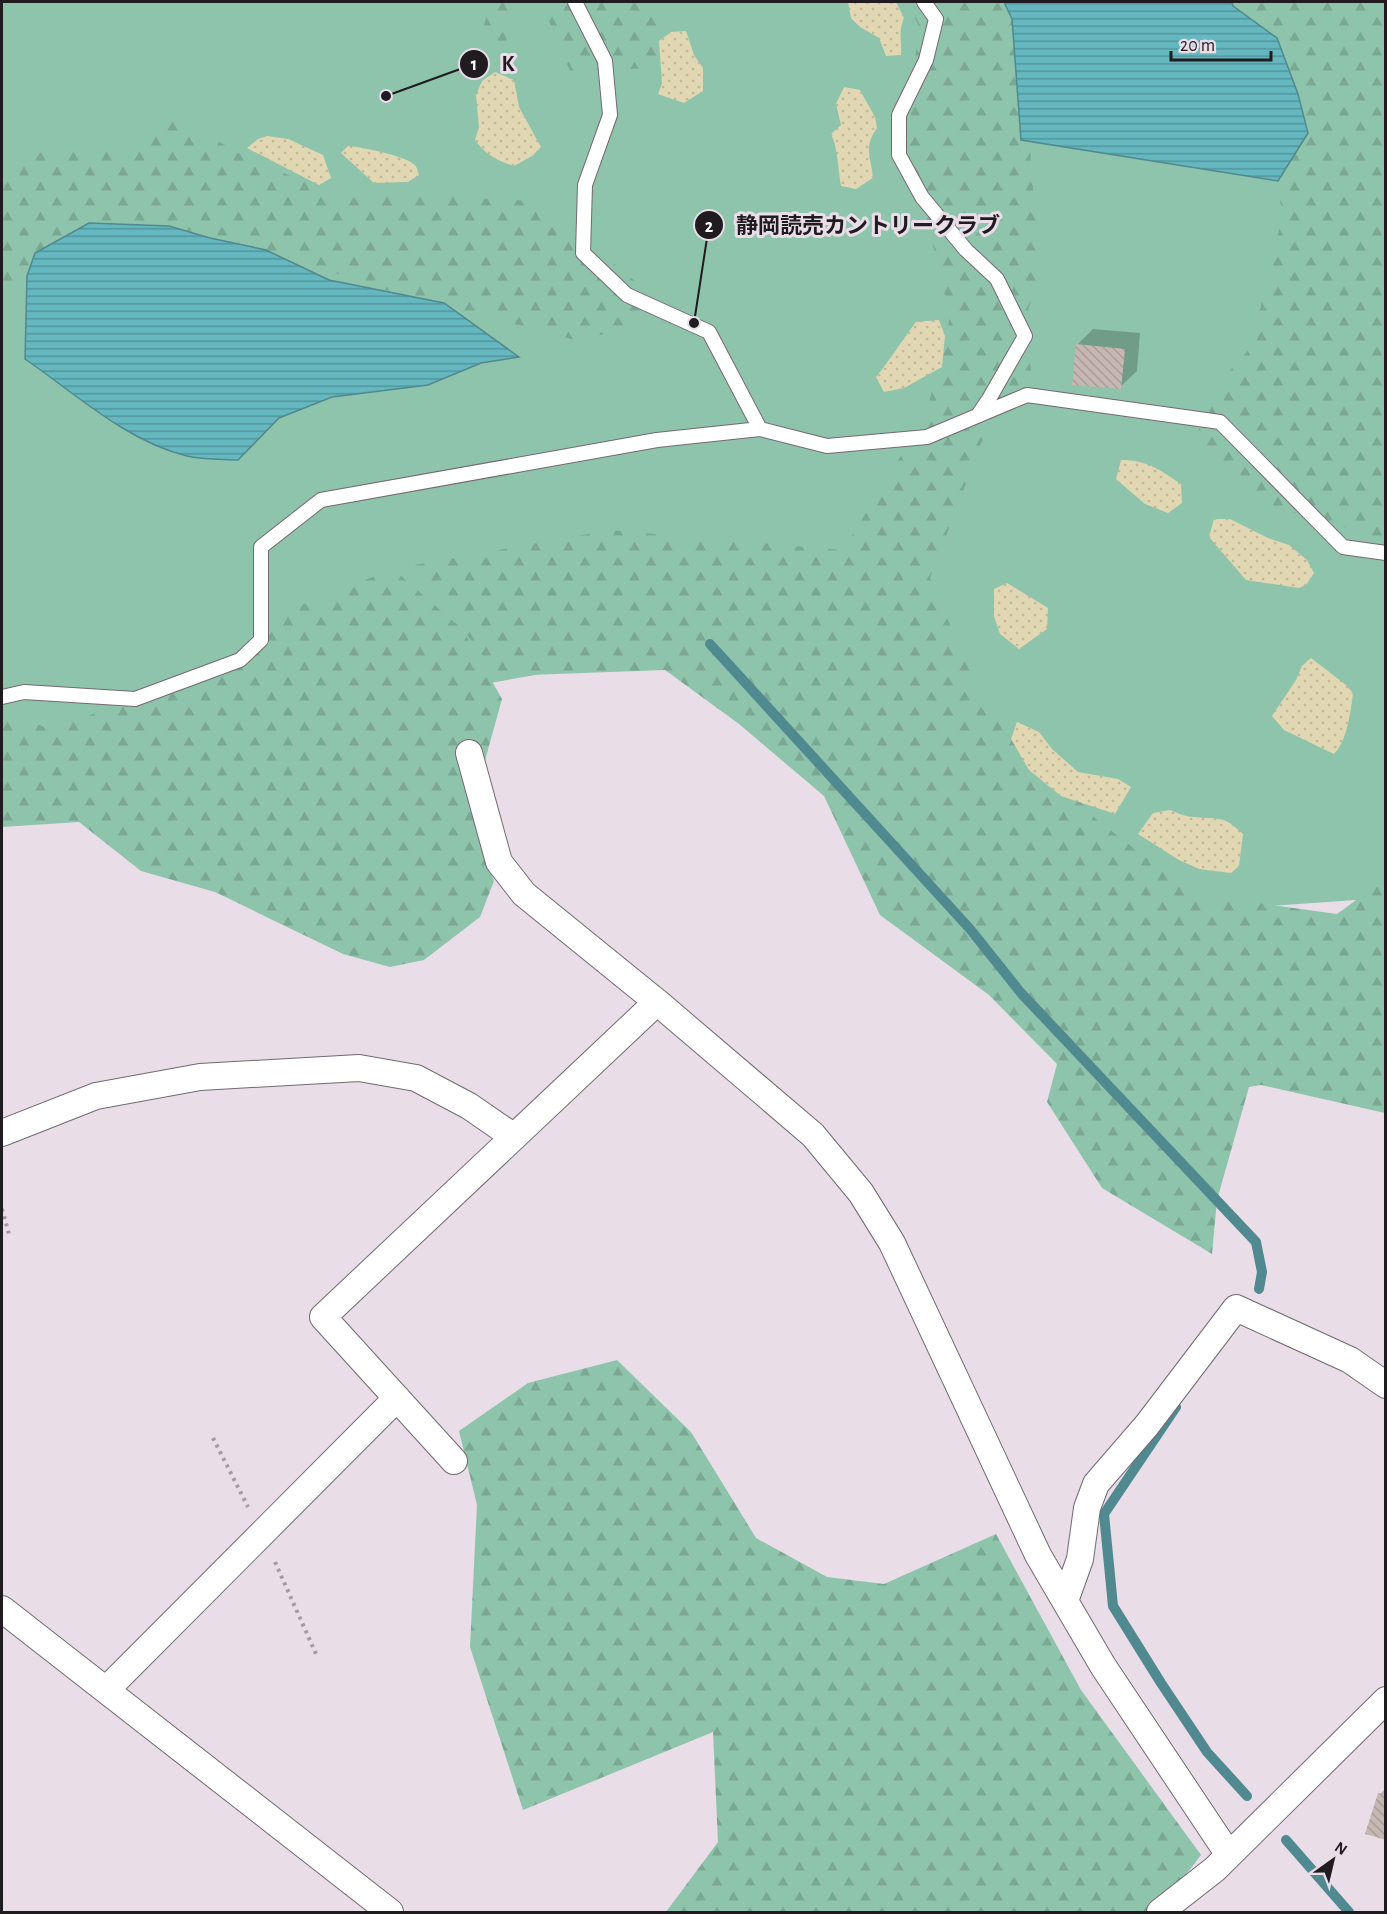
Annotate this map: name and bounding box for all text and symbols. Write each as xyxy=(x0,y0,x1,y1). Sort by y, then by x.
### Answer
scale bar xyxy=(1171,24,1272,62)
text: 20 m xyxy=(1180,37,1215,55)
callout: K xyxy=(459,44,526,84)
text: K xyxy=(502,53,516,75)
text: 1 xyxy=(471,56,477,74)
callout: 静岡読売カントリークラブ xyxy=(694,205,1012,245)
text: 静岡読売カントリークラブ xyxy=(736,213,1000,237)
text: 2 xyxy=(705,218,714,236)
north arrow xyxy=(1303,1830,1363,1890)
text: N xyxy=(1332,1839,1350,1858)

